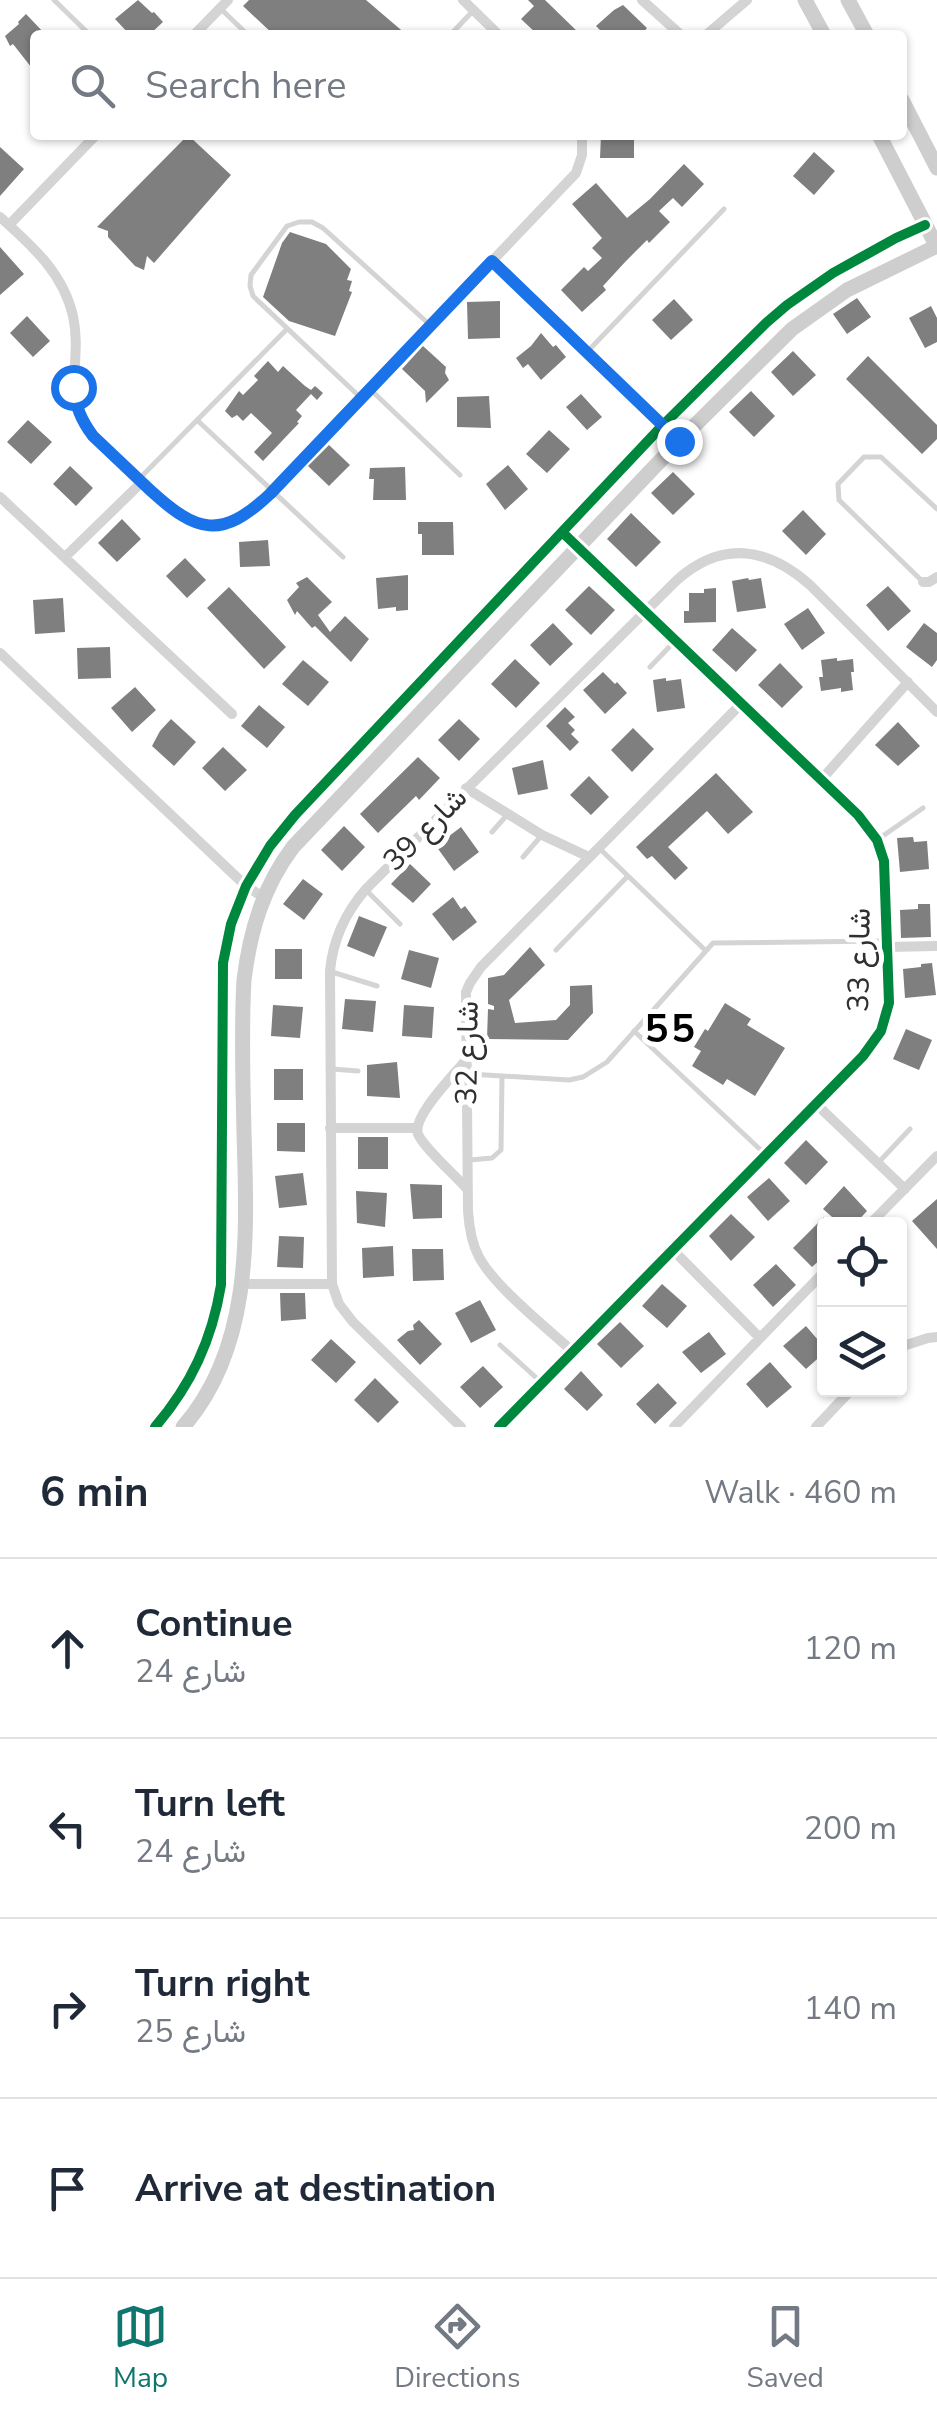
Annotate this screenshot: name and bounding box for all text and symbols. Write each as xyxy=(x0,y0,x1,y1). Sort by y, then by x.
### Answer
search box xyxy=(30,30,907,140)
icon: search xyxy=(65,58,120,113)
text: Search here xyxy=(145,60,346,111)
route start xyxy=(51,365,97,411)
route end xyxy=(657,419,703,465)
street label: شارع 39 xyxy=(374,778,477,881)
street label: شارع 33 xyxy=(838,908,881,1012)
street label: شارع 32 xyxy=(446,1001,489,1105)
district label: 55 xyxy=(645,1002,698,1056)
map controls xyxy=(817,1217,907,1397)
button: locate xyxy=(817,1217,907,1307)
button: layers xyxy=(817,1307,907,1397)
text: 6 min xyxy=(40,1464,149,1521)
text: Walk · 460 m xyxy=(704,1471,897,1514)
text: Continue xyxy=(135,1598,293,1649)
icon: ahead xyxy=(40,1621,95,1676)
text: 120 m xyxy=(804,1627,897,1670)
text: شارع 24 xyxy=(135,1650,246,1693)
text: Turn left xyxy=(135,1778,285,1829)
icon: left xyxy=(40,1801,95,1856)
text: 200 m xyxy=(804,1807,897,1850)
text: شارع 24 xyxy=(135,1830,246,1873)
text: Turn right xyxy=(135,1958,310,2009)
icon: right xyxy=(40,1981,95,2036)
text: 140 m xyxy=(804,1987,897,2030)
text: شارع 25 xyxy=(135,2010,246,2053)
icon: arrive xyxy=(40,2161,95,2216)
text: Arrive at destination xyxy=(135,2163,496,2214)
tab: Map xyxy=(113,2299,168,2397)
tab: Directions xyxy=(394,2299,520,2397)
tab: Saved xyxy=(747,2299,824,2397)

